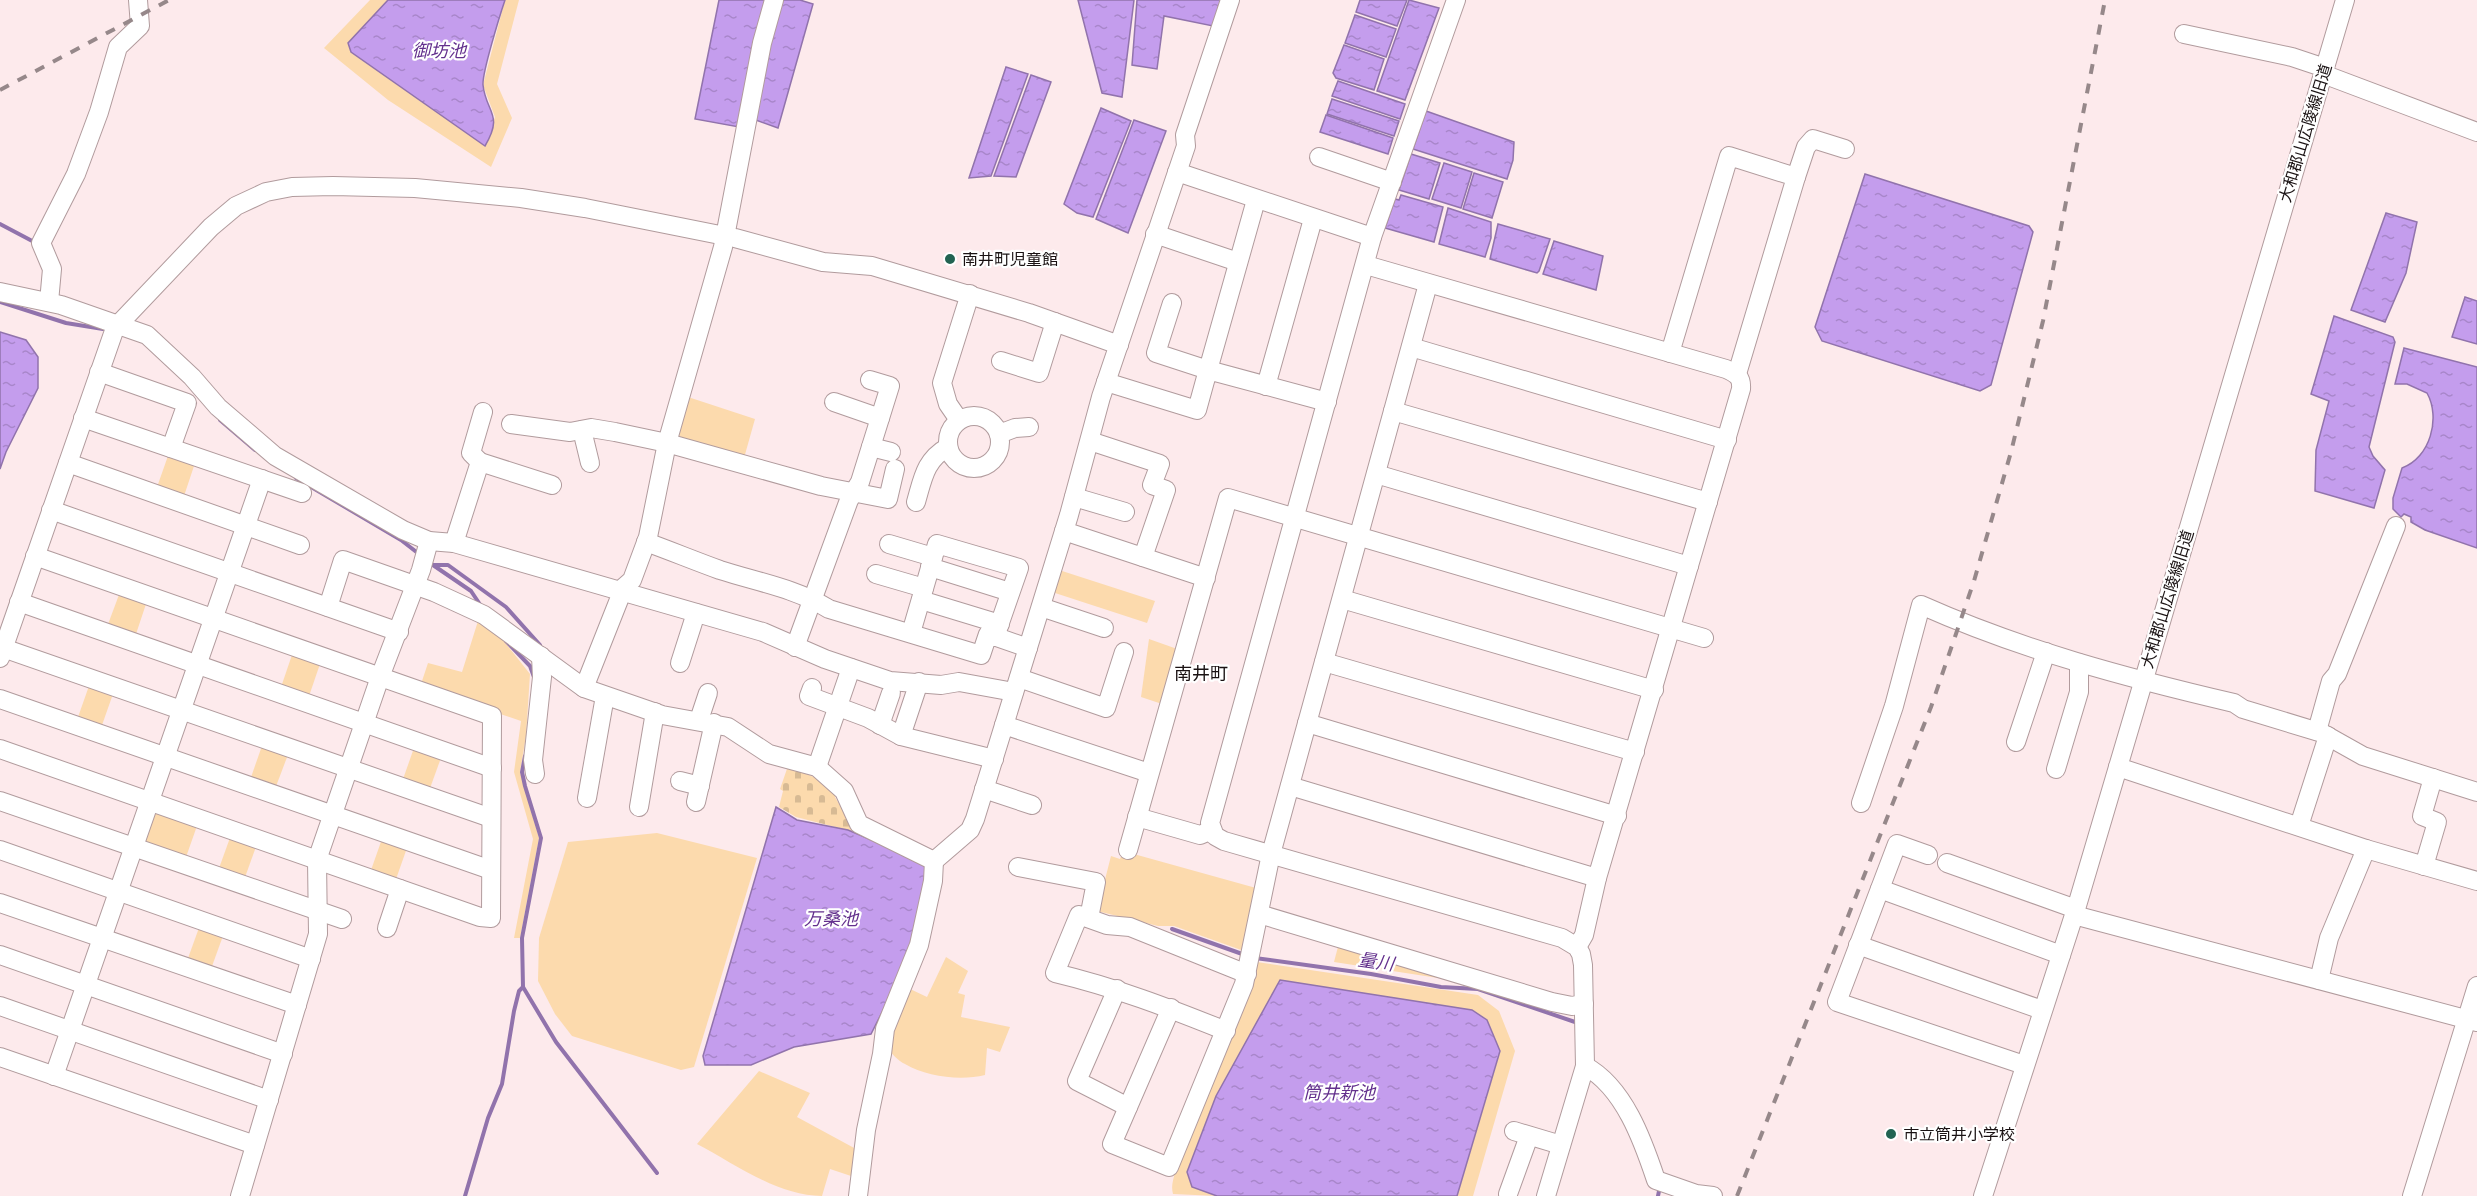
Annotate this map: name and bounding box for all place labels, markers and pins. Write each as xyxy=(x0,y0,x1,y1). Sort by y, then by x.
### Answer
place label: 南井町児童館 xyxy=(962,250,1058,268)
marker: 南井町児童館 xyxy=(943,252,957,266)
place label: 市立筒井小学校 xyxy=(1903,1125,2015,1143)
marker: 市立筒井小学校 xyxy=(1884,1127,1898,1141)

